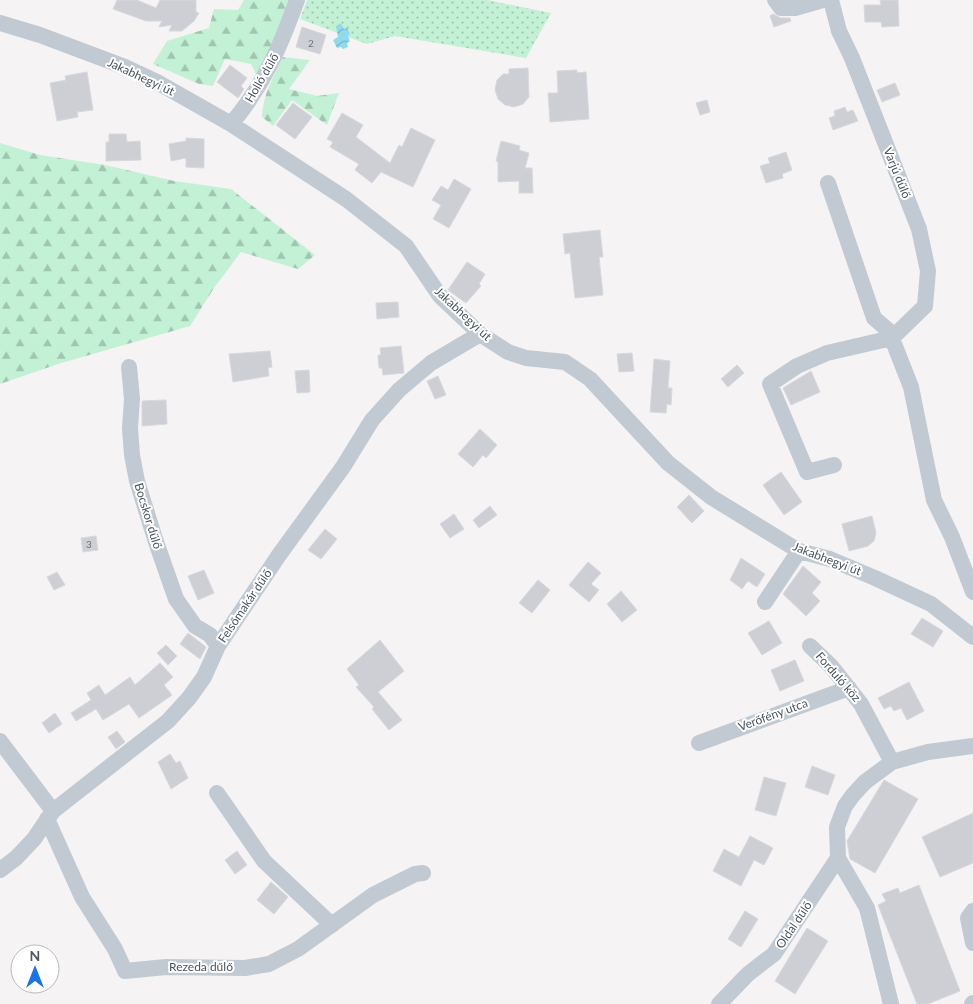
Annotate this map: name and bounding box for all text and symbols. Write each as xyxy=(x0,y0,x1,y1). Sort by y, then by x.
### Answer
house number: 2 xyxy=(308,37,314,49)
street label: Holló dűlő xyxy=(241,50,282,105)
street label: Jakabhegyi út xyxy=(105,55,178,99)
street label: Varjú dűlő xyxy=(881,145,914,200)
street label: Jakabhegyi út xyxy=(432,284,495,344)
street label: Bocskor dűlő xyxy=(131,481,166,551)
house number: 3 xyxy=(86,538,92,550)
street label: Jakabhegyi út xyxy=(791,539,864,579)
street label: Felsőmakár dűlő xyxy=(214,566,275,645)
street label: Forduló köz xyxy=(813,649,864,705)
street label: Verőfény utca xyxy=(736,695,810,734)
street label: Oldal dűlő xyxy=(772,898,815,951)
north arrow xyxy=(10,944,60,994)
text: N xyxy=(30,947,40,964)
street label: Rezeda dűlő xyxy=(169,959,233,974)

